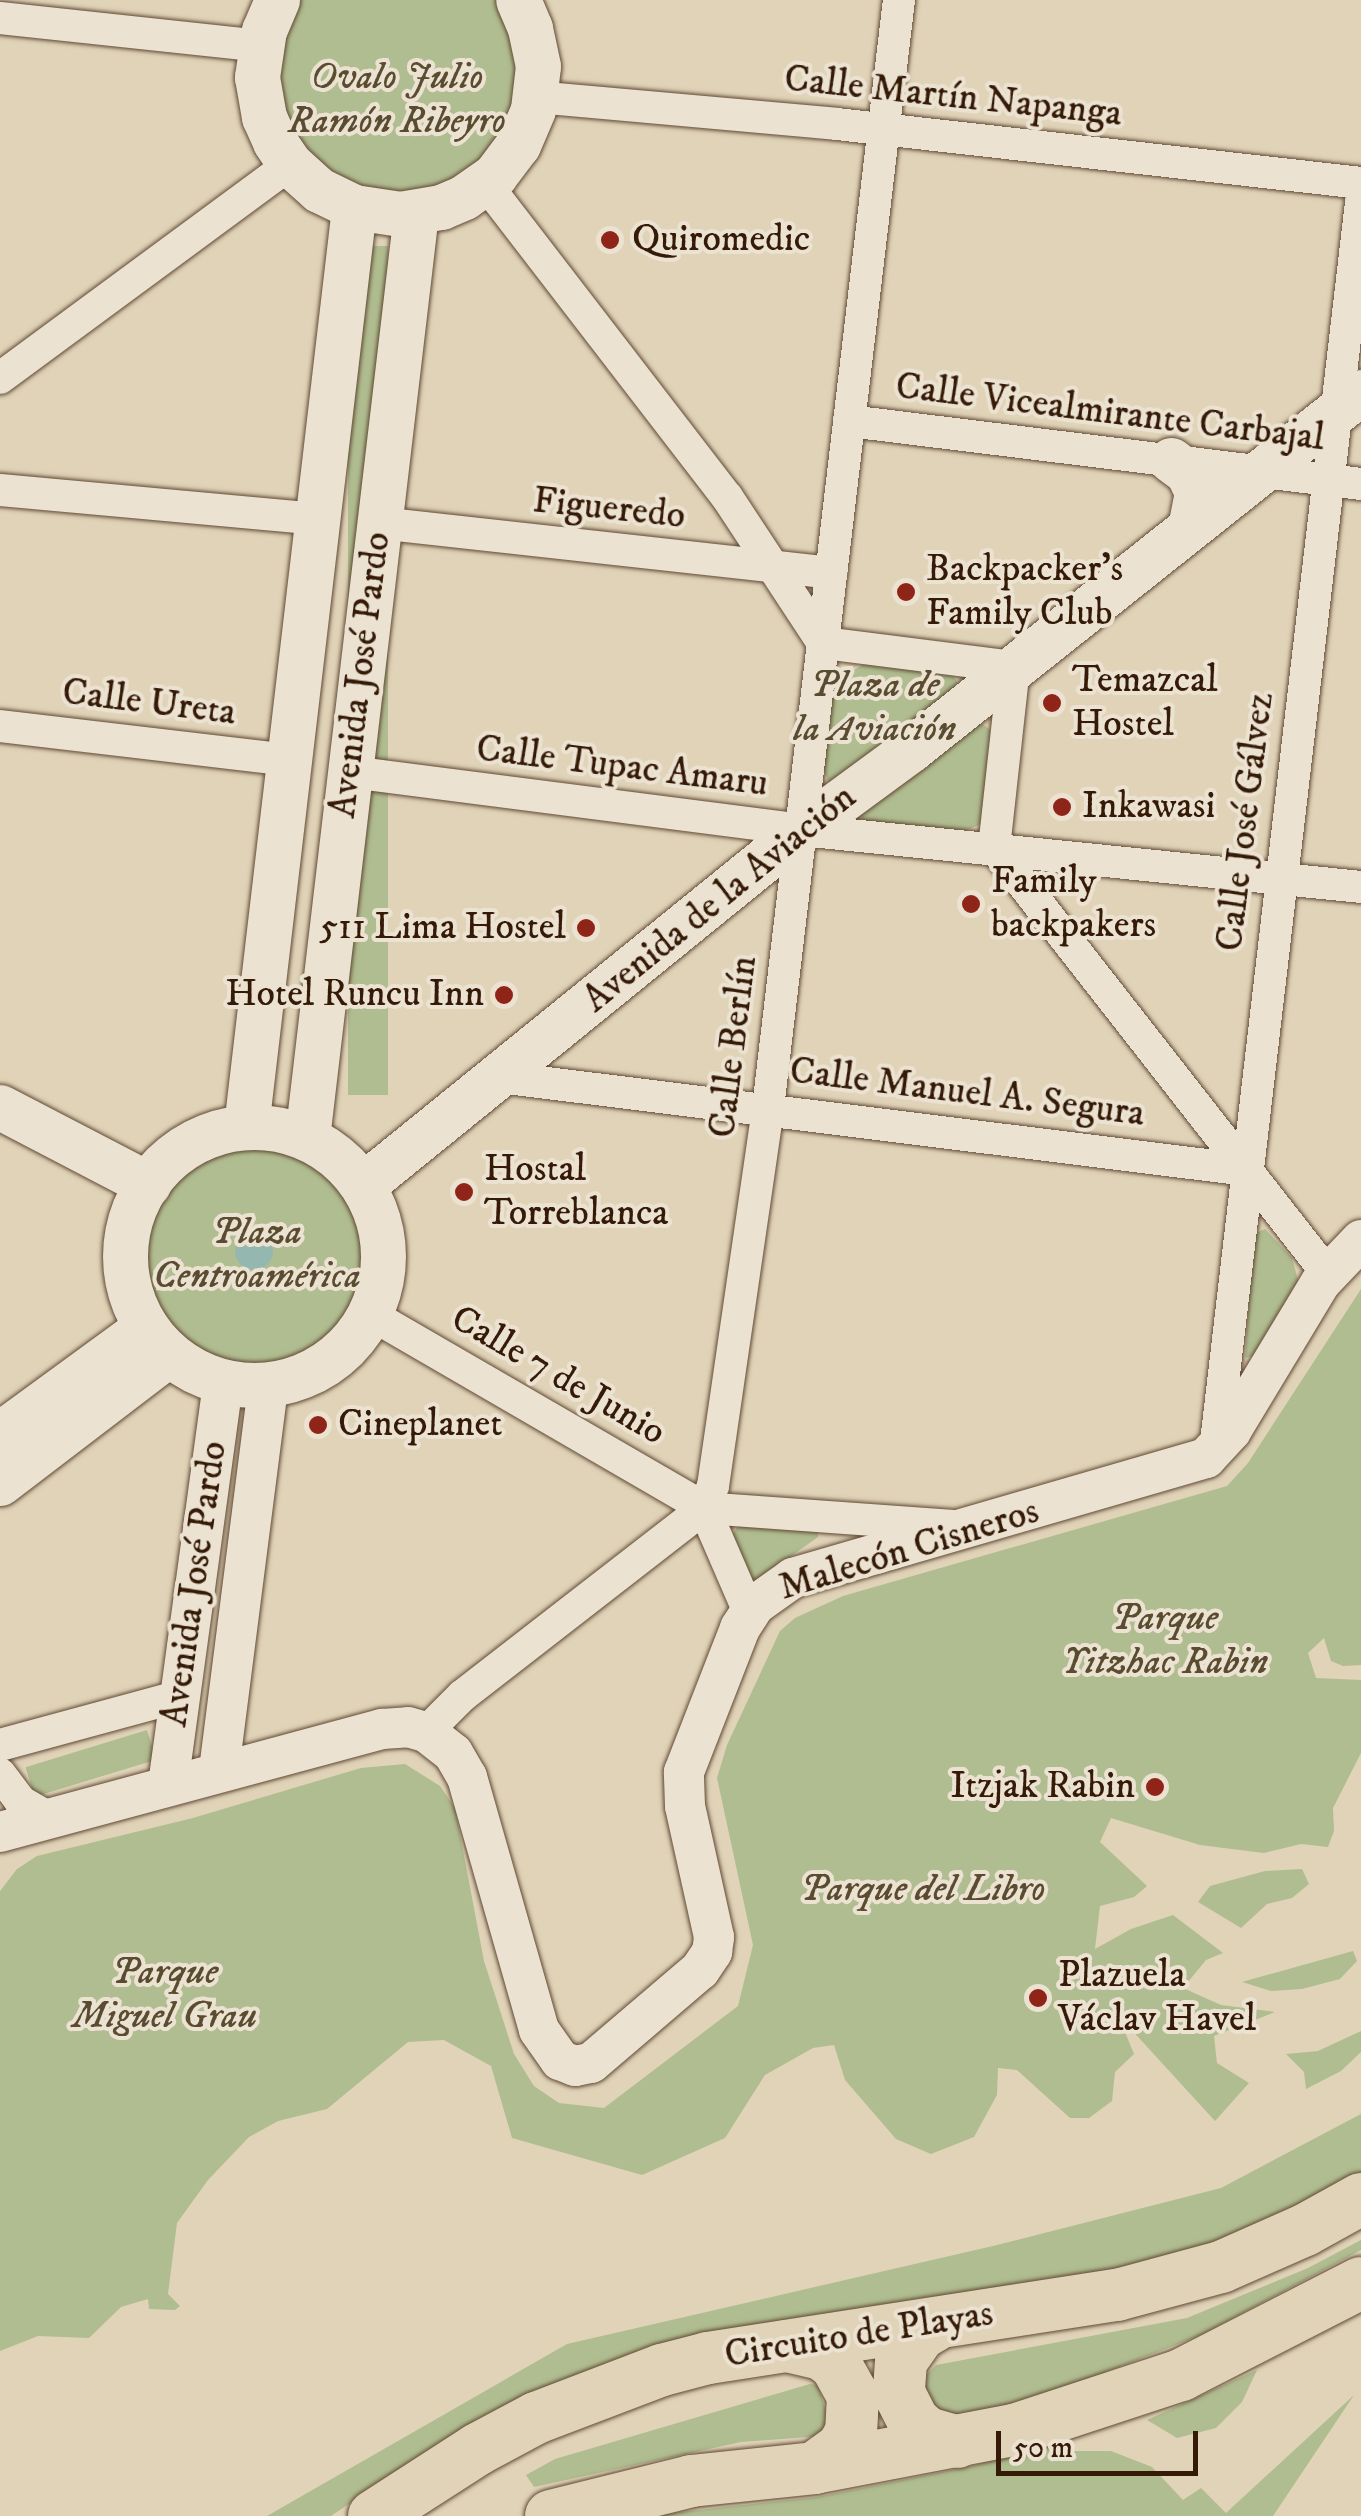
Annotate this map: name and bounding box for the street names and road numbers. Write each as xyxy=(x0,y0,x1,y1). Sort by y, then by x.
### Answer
street label: Calle Martín Napanga xyxy=(782,57,1124,137)
street label: Calle Vicealmirante Carbajal xyxy=(893,364,1327,462)
street label: Figueredo xyxy=(531,478,687,540)
street label: Avenida José Pardo xyxy=(321,529,401,821)
street label: Calle Ureta xyxy=(60,670,238,736)
street label: Calle José Gálvez xyxy=(1208,690,1284,954)
street label: Calle Tupac Amaru xyxy=(474,726,770,808)
street label: Avenida de la Aviación xyxy=(574,775,866,1023)
street label: Calle Berlín xyxy=(700,954,768,1140)
street label: Calle Manuel A. Segura xyxy=(787,1049,1147,1137)
street label: Calle 7 de Junio xyxy=(443,1296,673,1456)
street label: Avenida José Pardo xyxy=(152,1438,238,1730)
street label: Malecón Cisneros xyxy=(774,1489,1044,1611)
street label: Circuito de Playas xyxy=(722,2291,996,2379)

